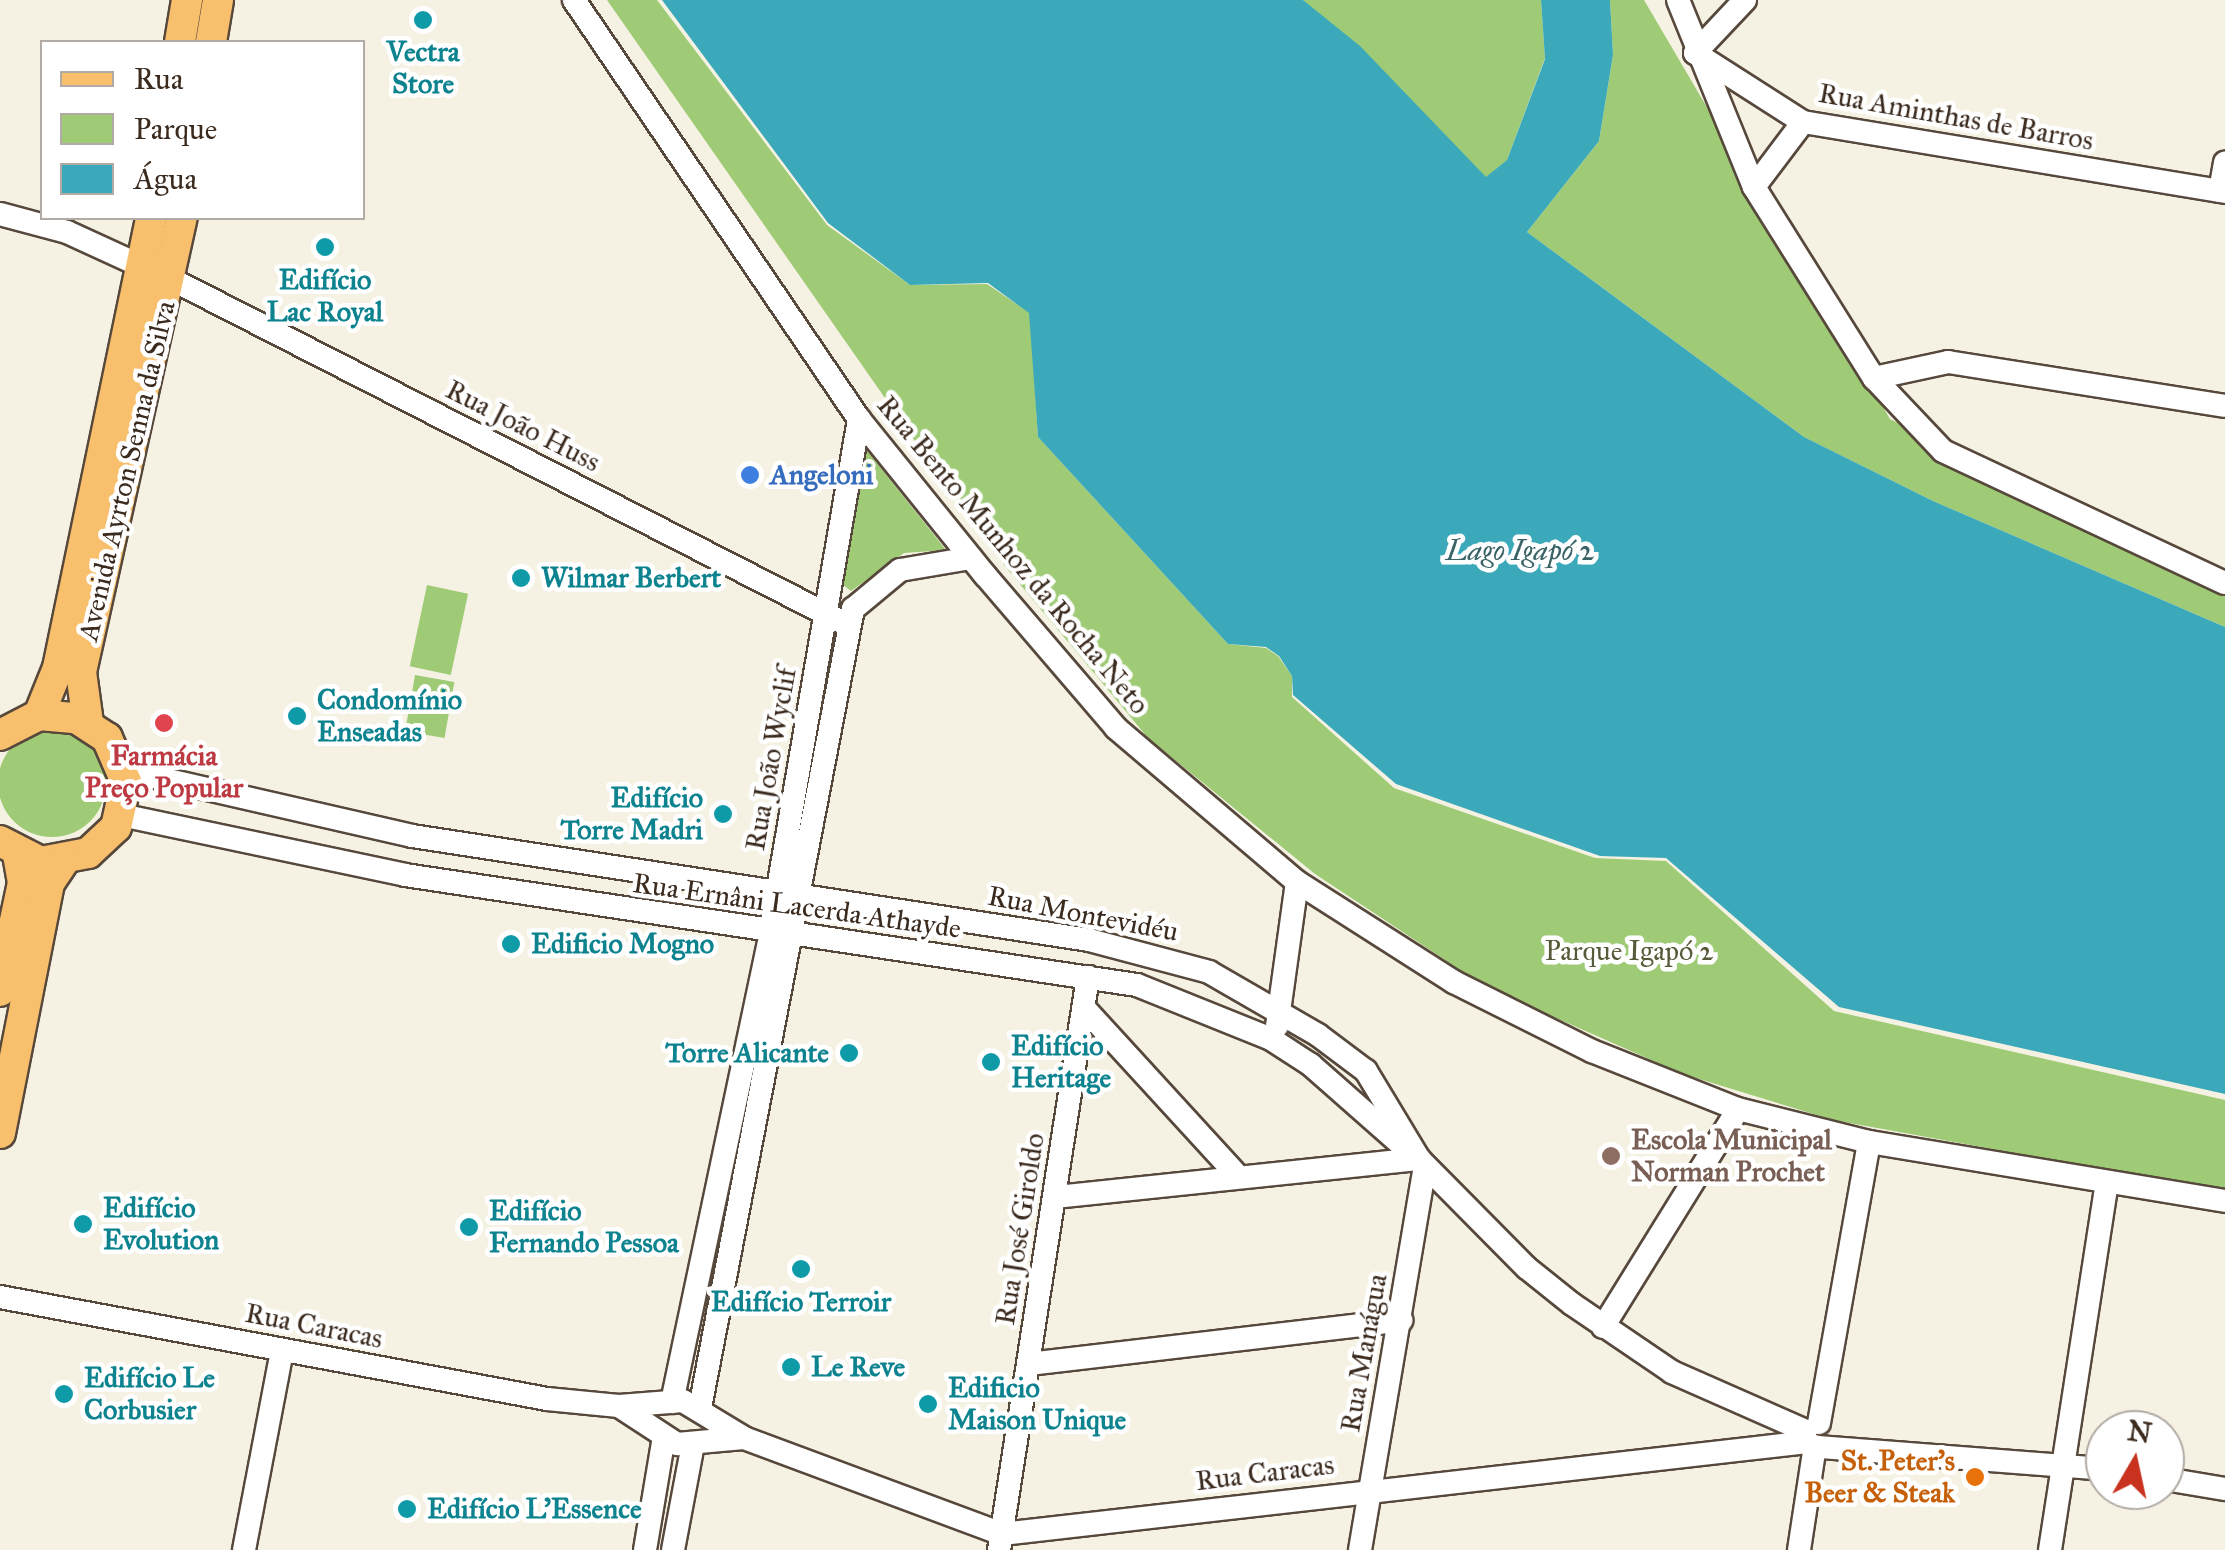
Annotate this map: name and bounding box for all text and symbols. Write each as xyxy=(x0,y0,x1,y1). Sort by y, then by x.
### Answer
marker: Vectra Store xyxy=(412,9,434,31)
place label: Vectra Store xyxy=(386,35,460,101)
legend xyxy=(40,40,365,220)
text: Rua xyxy=(134,61,184,97)
street label: Rua Aminthas de Barros xyxy=(1816,76,2096,158)
text: Parque xyxy=(134,111,217,147)
text: Água xyxy=(134,161,197,197)
marker: Edifício Lac Royal xyxy=(314,236,336,258)
place label: Edifício Lac Royal xyxy=(267,263,383,329)
street label: Avenida Ayrton Senna da Silva xyxy=(71,298,183,644)
street label: Rua João Huss xyxy=(440,373,606,479)
street label: Rua Bento Munhoz da Rocha Neto xyxy=(870,389,1156,721)
place label: Angeloni xyxy=(770,458,873,492)
marker: Angeloni xyxy=(739,464,761,486)
water label: Lago Igapó 2 xyxy=(1446,532,1594,568)
place label: Wilmar Berbert xyxy=(541,561,721,595)
marker: Wilmar Berbert xyxy=(510,567,532,589)
street label: Rua João Wyclif xyxy=(738,665,804,853)
place label: Condomínio Enseadas xyxy=(317,683,462,749)
marker: Condomínio Enseadas xyxy=(286,705,308,727)
marker: Farmácia Preço Popular xyxy=(153,712,175,734)
place label: Farmácia Preço Popular xyxy=(85,739,243,805)
place label: Edifício Torre Madri xyxy=(560,781,703,847)
marker: Edifício Torre Madri xyxy=(712,803,734,825)
street label: Rua Ernâni Lacerda Athayde xyxy=(631,866,963,946)
street label: Rua Montevidéu xyxy=(985,879,1181,949)
place label: Edificio Mogno xyxy=(531,927,714,961)
marker: Edificio Mogno xyxy=(500,933,522,955)
park label: Parque Igapó 2 xyxy=(1545,934,1713,968)
place label: Edifício Heritage xyxy=(1011,1029,1111,1095)
place label: Torre Alicante xyxy=(665,1036,829,1070)
marker: Torre Alicante xyxy=(838,1042,860,1064)
marker: Edifício Heritage xyxy=(980,1051,1002,1073)
place label: Escola Municipal Norman Prochet xyxy=(1631,1123,1832,1189)
street label: Rua José Giroldo xyxy=(988,1131,1052,1327)
marker: Escola Municipal Norman Prochet xyxy=(1600,1145,1622,1167)
place label: Edifício Evolution xyxy=(103,1191,219,1257)
place label: Edifício Fernando Pessoa xyxy=(489,1194,679,1260)
marker: Edifício Evolution xyxy=(72,1213,94,1235)
marker: Edifício Fernando Pessoa xyxy=(458,1216,480,1238)
marker: Edifício Terroir xyxy=(790,1258,812,1280)
street label: Rua Manágua xyxy=(1334,1271,1394,1435)
place label: Edifício Terroir xyxy=(711,1285,891,1319)
street label: Rua Caracas xyxy=(242,1296,386,1356)
place label: Le Reve xyxy=(811,1350,905,1384)
marker: Le Reve xyxy=(780,1356,802,1378)
place label: Edifício Le Corbusier xyxy=(84,1361,215,1427)
place label: Edificio Maison Unique xyxy=(948,1371,1126,1437)
marker: Edifício Le Corbusier xyxy=(53,1383,75,1405)
marker: Edificio Maison Unique xyxy=(917,1393,939,1415)
north arrow xyxy=(2085,1410,2185,1510)
text: N xyxy=(2125,1413,2154,1451)
place label: St. Peter's Beer & Steak xyxy=(1804,1444,1955,1510)
street label: Rua Caracas xyxy=(1194,1448,1336,1498)
marker: St. Peter's Beer & Steak xyxy=(1964,1466,1986,1488)
place label: Edifício L'Essence xyxy=(427,1492,642,1526)
marker: Edifício L'Essence xyxy=(396,1498,418,1520)

